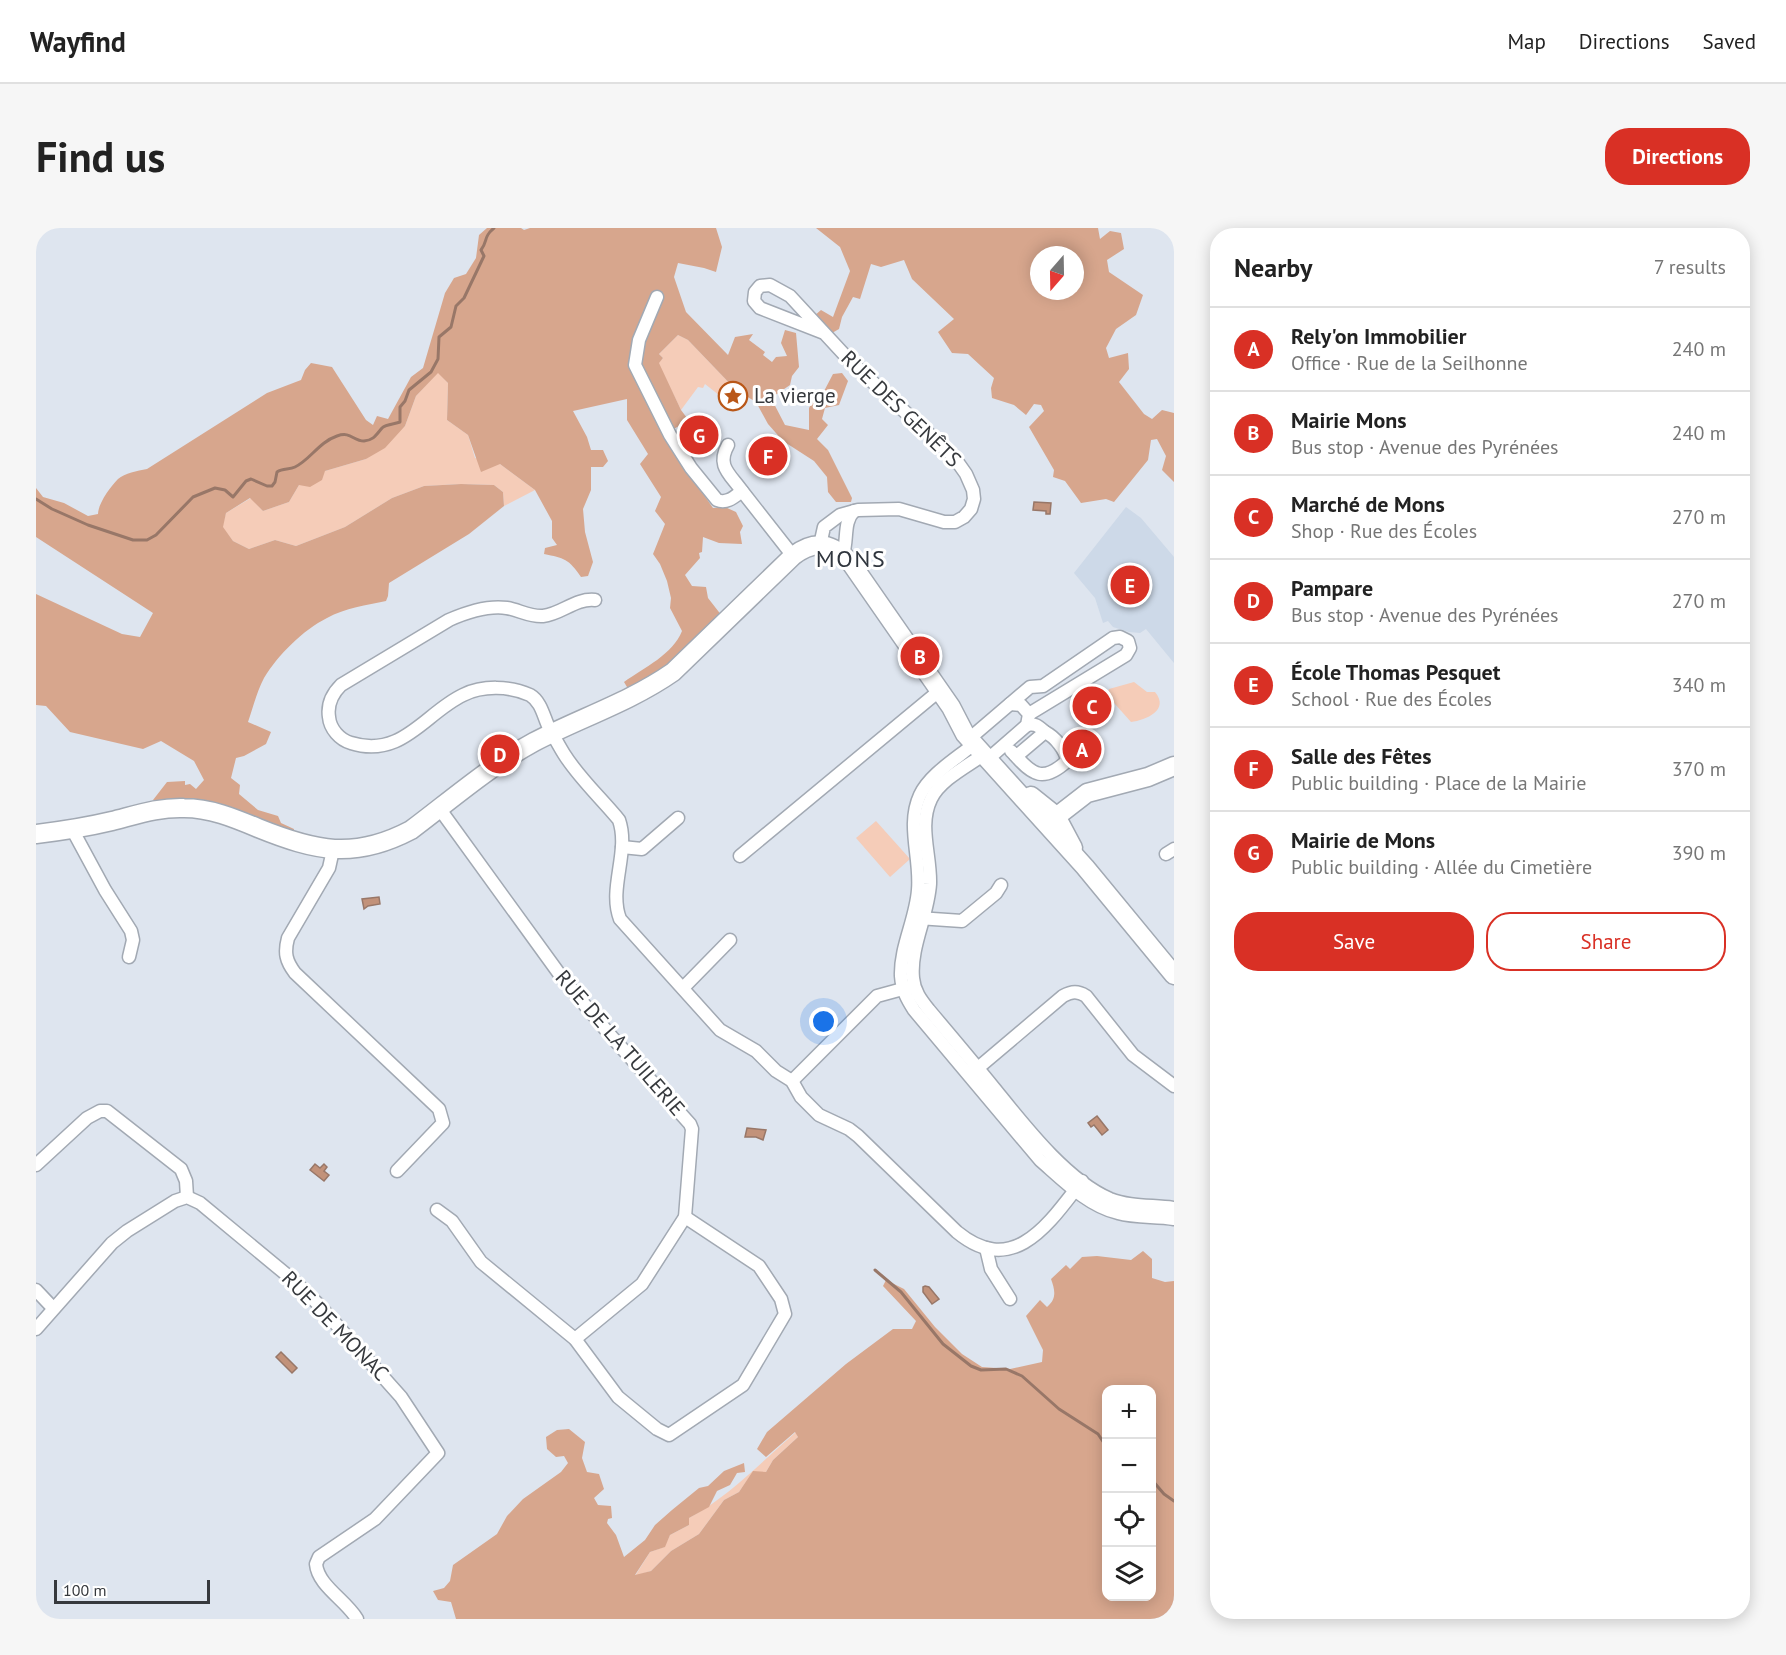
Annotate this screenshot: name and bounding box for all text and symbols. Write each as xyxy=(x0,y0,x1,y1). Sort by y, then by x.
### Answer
text: Wayfind xyxy=(30,23,126,60)
text: Map xyxy=(1507,28,1546,55)
text: Directions xyxy=(1579,28,1670,55)
text: Saved xyxy=(1703,28,1756,55)
button: Directions xyxy=(1605,128,1750,185)
text: Find us xyxy=(36,129,165,184)
north arrow xyxy=(1030,246,1084,300)
text: Nearby xyxy=(1234,251,1312,284)
text: 7 results xyxy=(1654,254,1726,280)
text: Rely'on Immobilier xyxy=(1291,322,1467,350)
text: A xyxy=(1247,336,1260,362)
text: 240 m xyxy=(1672,336,1726,362)
street label: RUE DES GENÊTS xyxy=(835,344,967,473)
text: Office · Rue de la Seilhonne xyxy=(1291,350,1528,376)
place icon: La vierge xyxy=(717,380,749,412)
place label: La vierge xyxy=(754,382,836,409)
text: Mairie Mons xyxy=(1291,406,1407,434)
pin: G xyxy=(680,412,718,458)
text: B xyxy=(1248,420,1259,446)
text: 240 m xyxy=(1672,420,1726,446)
pin: F xyxy=(748,434,788,478)
text: Bus stop · Avenue des Pyrénées xyxy=(1291,434,1559,460)
text: Marché de Mons xyxy=(1291,490,1445,518)
text: C xyxy=(1248,504,1259,530)
text: 270 m xyxy=(1672,504,1726,530)
text: Shop · Rue des Écoles xyxy=(1291,518,1477,544)
district label: MONS xyxy=(816,543,886,574)
pin: E xyxy=(1110,562,1150,608)
text: Pampare xyxy=(1291,574,1373,602)
text: D xyxy=(1247,588,1260,614)
text: 270 m xyxy=(1672,588,1726,614)
text: Bus stop · Avenue des Pyrénées xyxy=(1291,602,1559,628)
pin: B xyxy=(900,634,940,678)
text: École Thomas Pesquet xyxy=(1291,658,1500,686)
text: E xyxy=(1248,672,1259,698)
text: 340 m xyxy=(1672,672,1726,698)
pin: C xyxy=(1072,684,1112,728)
text: School · Rue des Écoles xyxy=(1291,686,1492,712)
pin: A xyxy=(1062,726,1102,772)
pin: D xyxy=(480,732,520,776)
text: Salle des Fêtes xyxy=(1291,742,1432,770)
text: F xyxy=(1248,756,1259,782)
text: 370 m xyxy=(1672,756,1726,782)
text: Public building · Place de la Mairie xyxy=(1291,770,1587,796)
text: Mairie de Mons xyxy=(1291,826,1435,854)
text: G xyxy=(1247,840,1260,866)
text: 390 m xyxy=(1672,840,1726,866)
text: Public building · Allée du Cimetière xyxy=(1291,854,1592,880)
button: Save xyxy=(1234,912,1474,971)
button: Share xyxy=(1486,912,1726,971)
street label: RUE DE LA TUILERIE xyxy=(550,964,691,1121)
your location xyxy=(809,1007,838,1036)
street label: RUE DE MONAC xyxy=(276,1265,395,1386)
map controls xyxy=(1102,1385,1156,1601)
button: + xyxy=(1102,1385,1156,1439)
button: − xyxy=(1102,1439,1156,1493)
button: locate xyxy=(1102,1493,1156,1547)
button: layers xyxy=(1102,1547,1156,1601)
scale bar xyxy=(54,1577,210,1604)
text: 100 m xyxy=(63,1580,106,1600)

